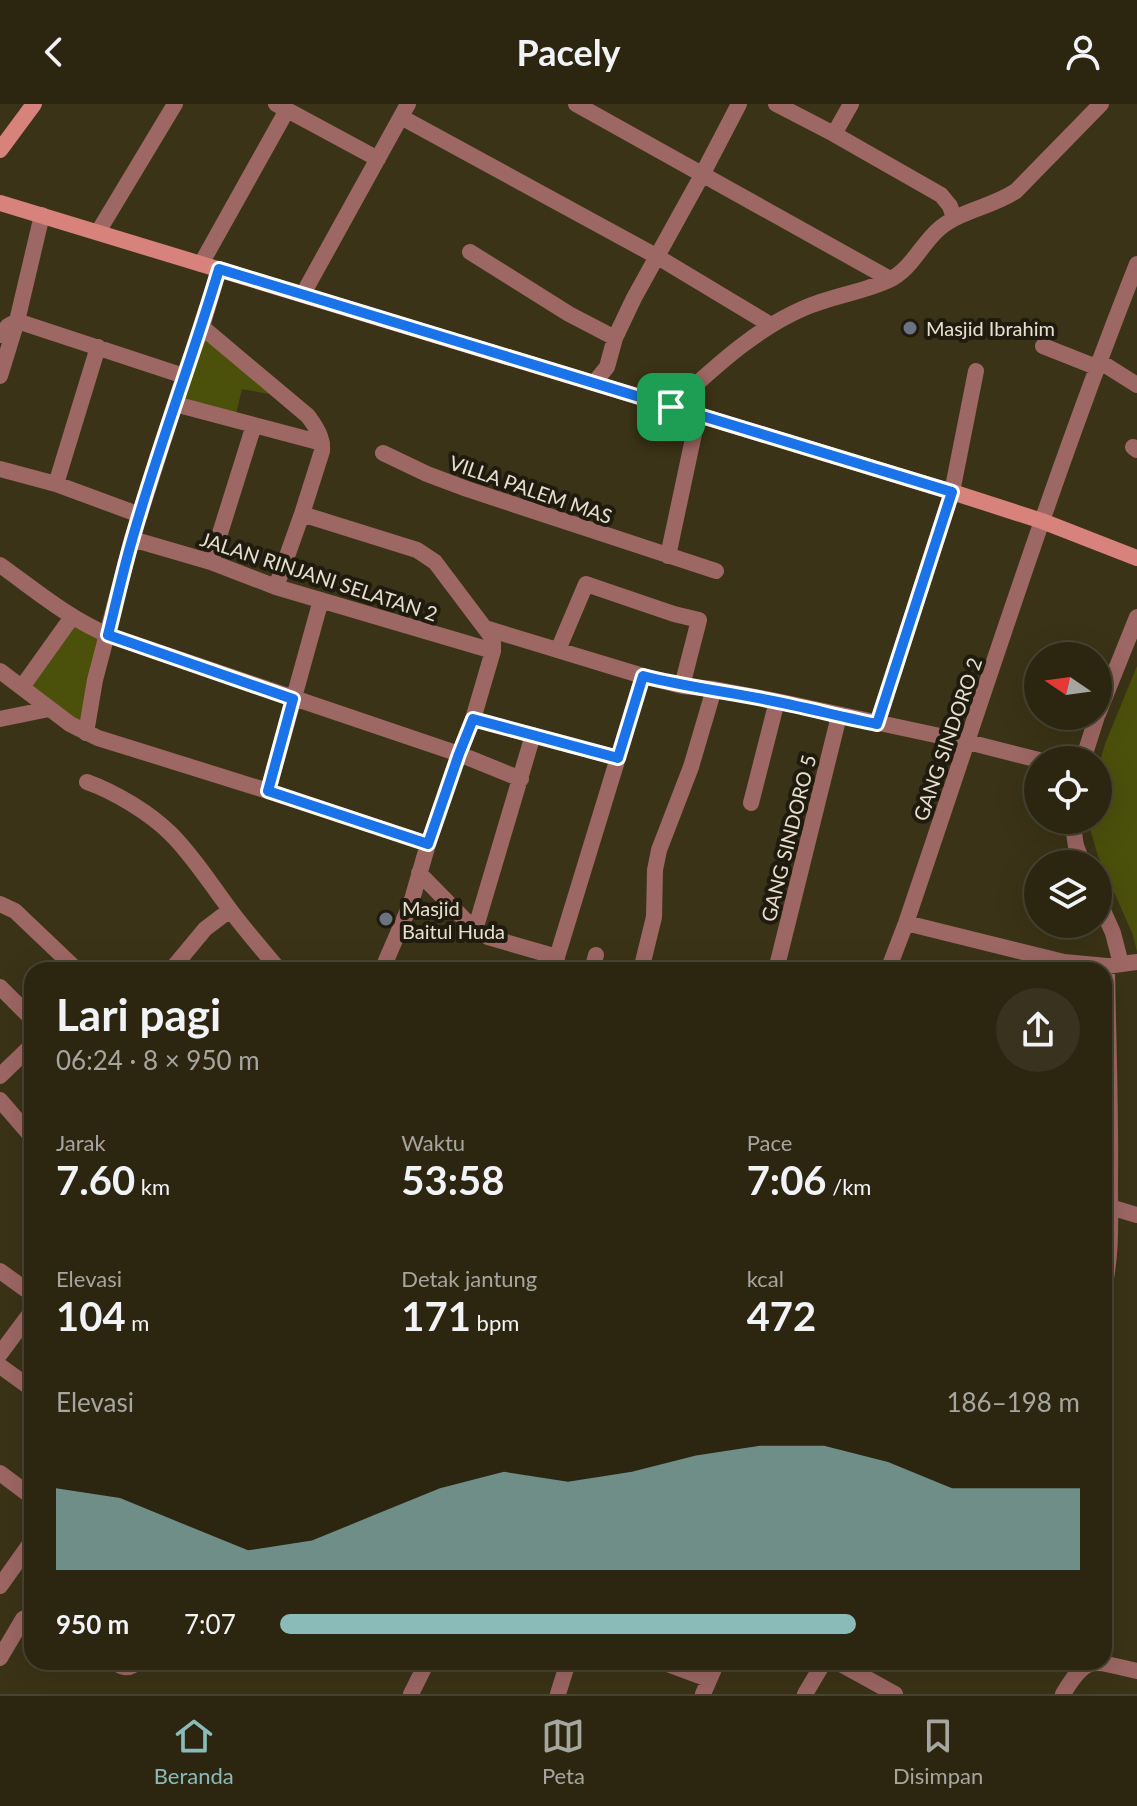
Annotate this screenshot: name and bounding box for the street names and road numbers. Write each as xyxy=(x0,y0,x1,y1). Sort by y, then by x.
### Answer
street label: VILLA PALEM MAS xyxy=(446,450,616,528)
street label: JALAN RINJANI SELATAN 2 xyxy=(197,526,441,626)
street label: GANG SINDORO 2 xyxy=(908,654,986,824)
street label: GANG SINDORO 5 xyxy=(756,752,820,924)

